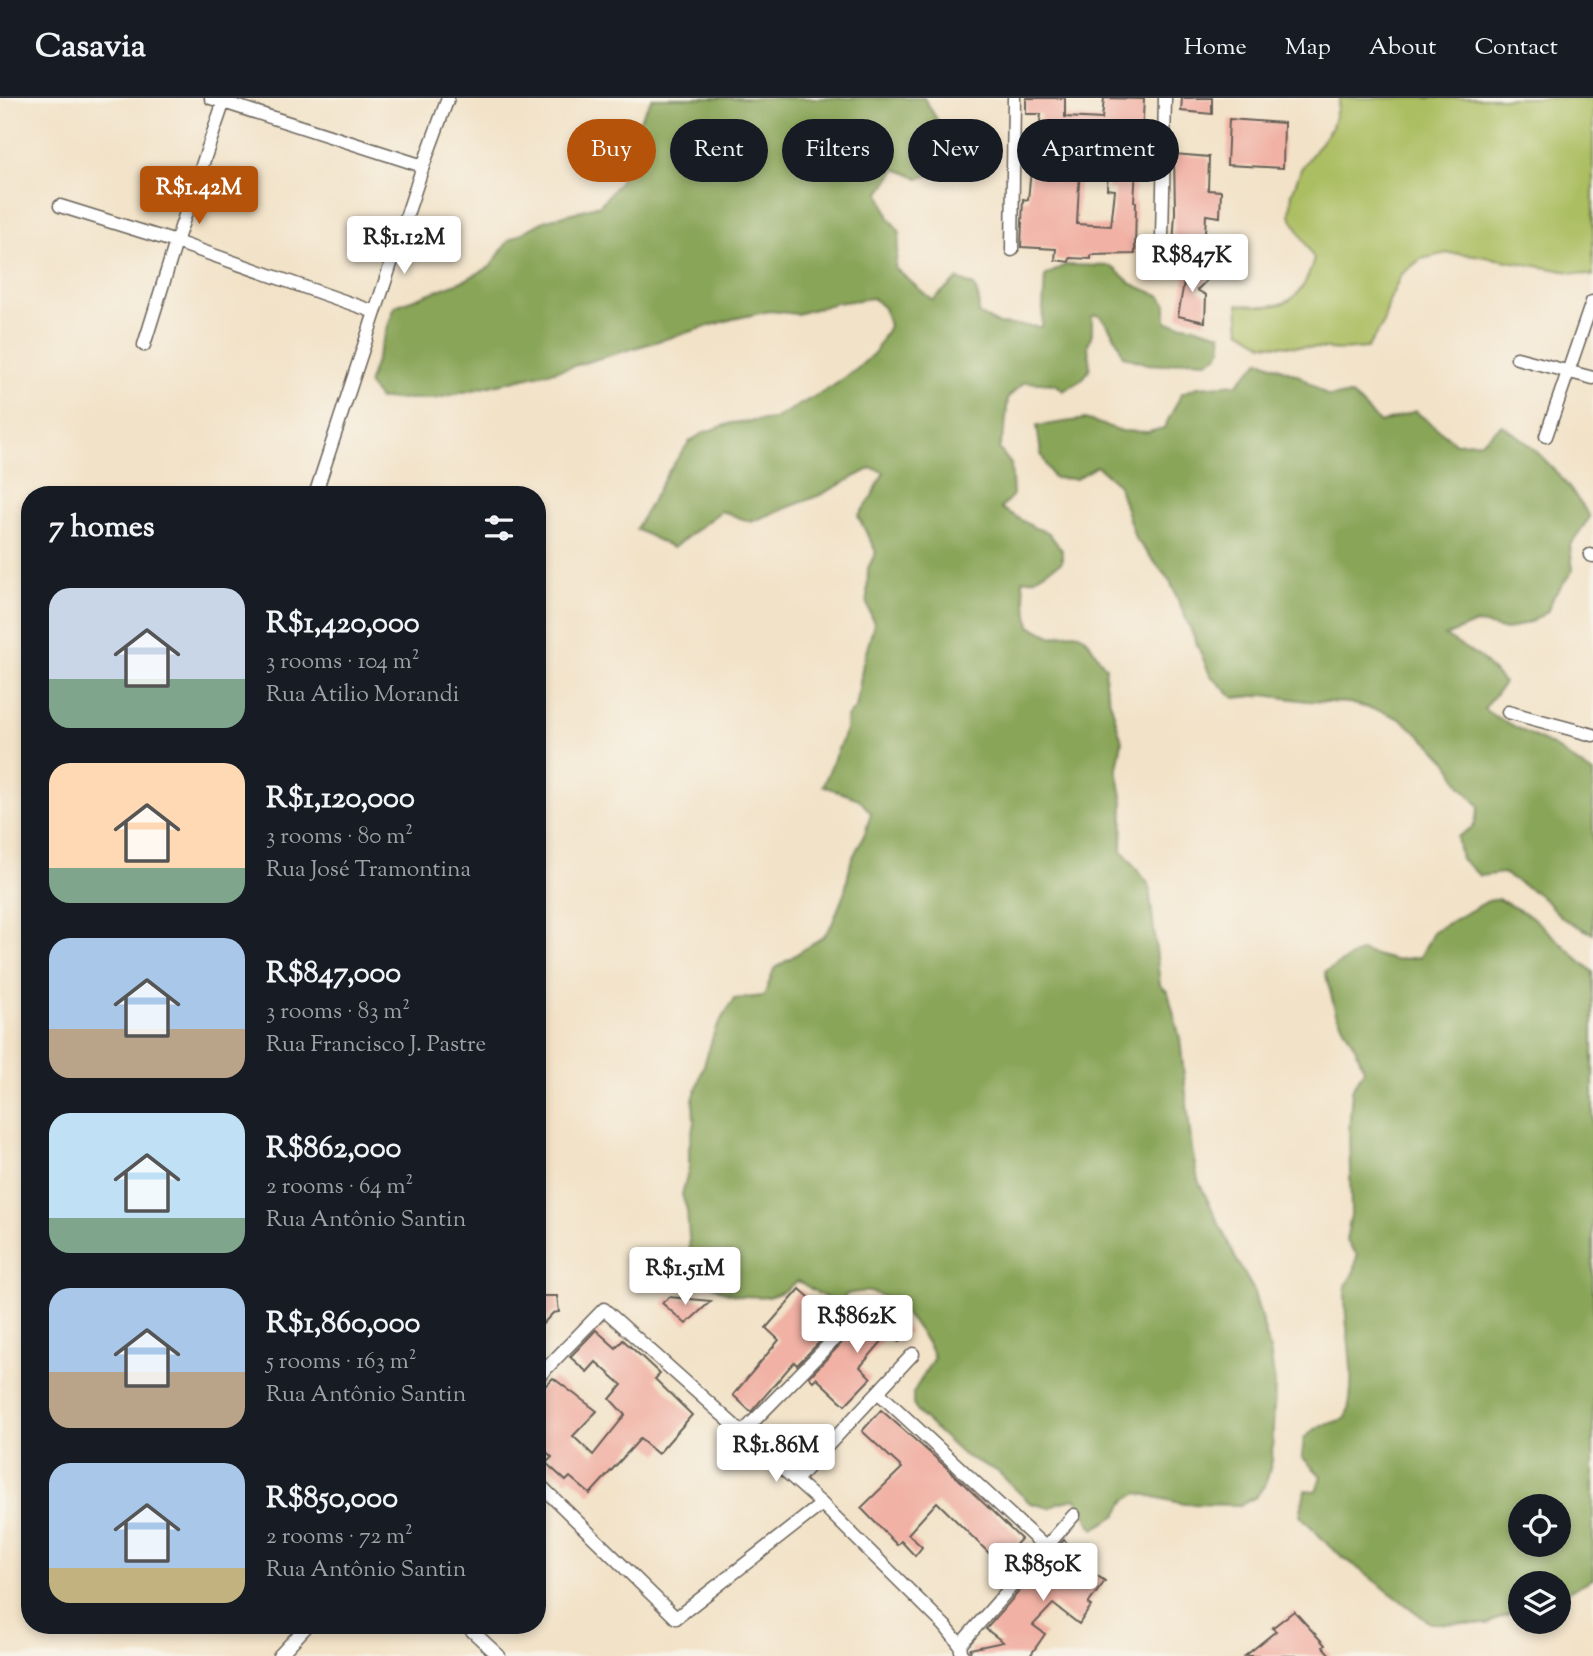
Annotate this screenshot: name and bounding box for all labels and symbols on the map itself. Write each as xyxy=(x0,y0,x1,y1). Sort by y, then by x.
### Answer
pin: R$1.42M xyxy=(134,166,264,226)
pin: R$1.12M xyxy=(339,216,469,276)
pin: R$847K xyxy=(1135,234,1249,294)
pin: R$1.51M xyxy=(620,1248,750,1307)
pin: R$862K xyxy=(800,1296,914,1355)
pin: R$1.86M xyxy=(711,1424,841,1484)
pin: R$850K xyxy=(986,1544,1100,1603)

